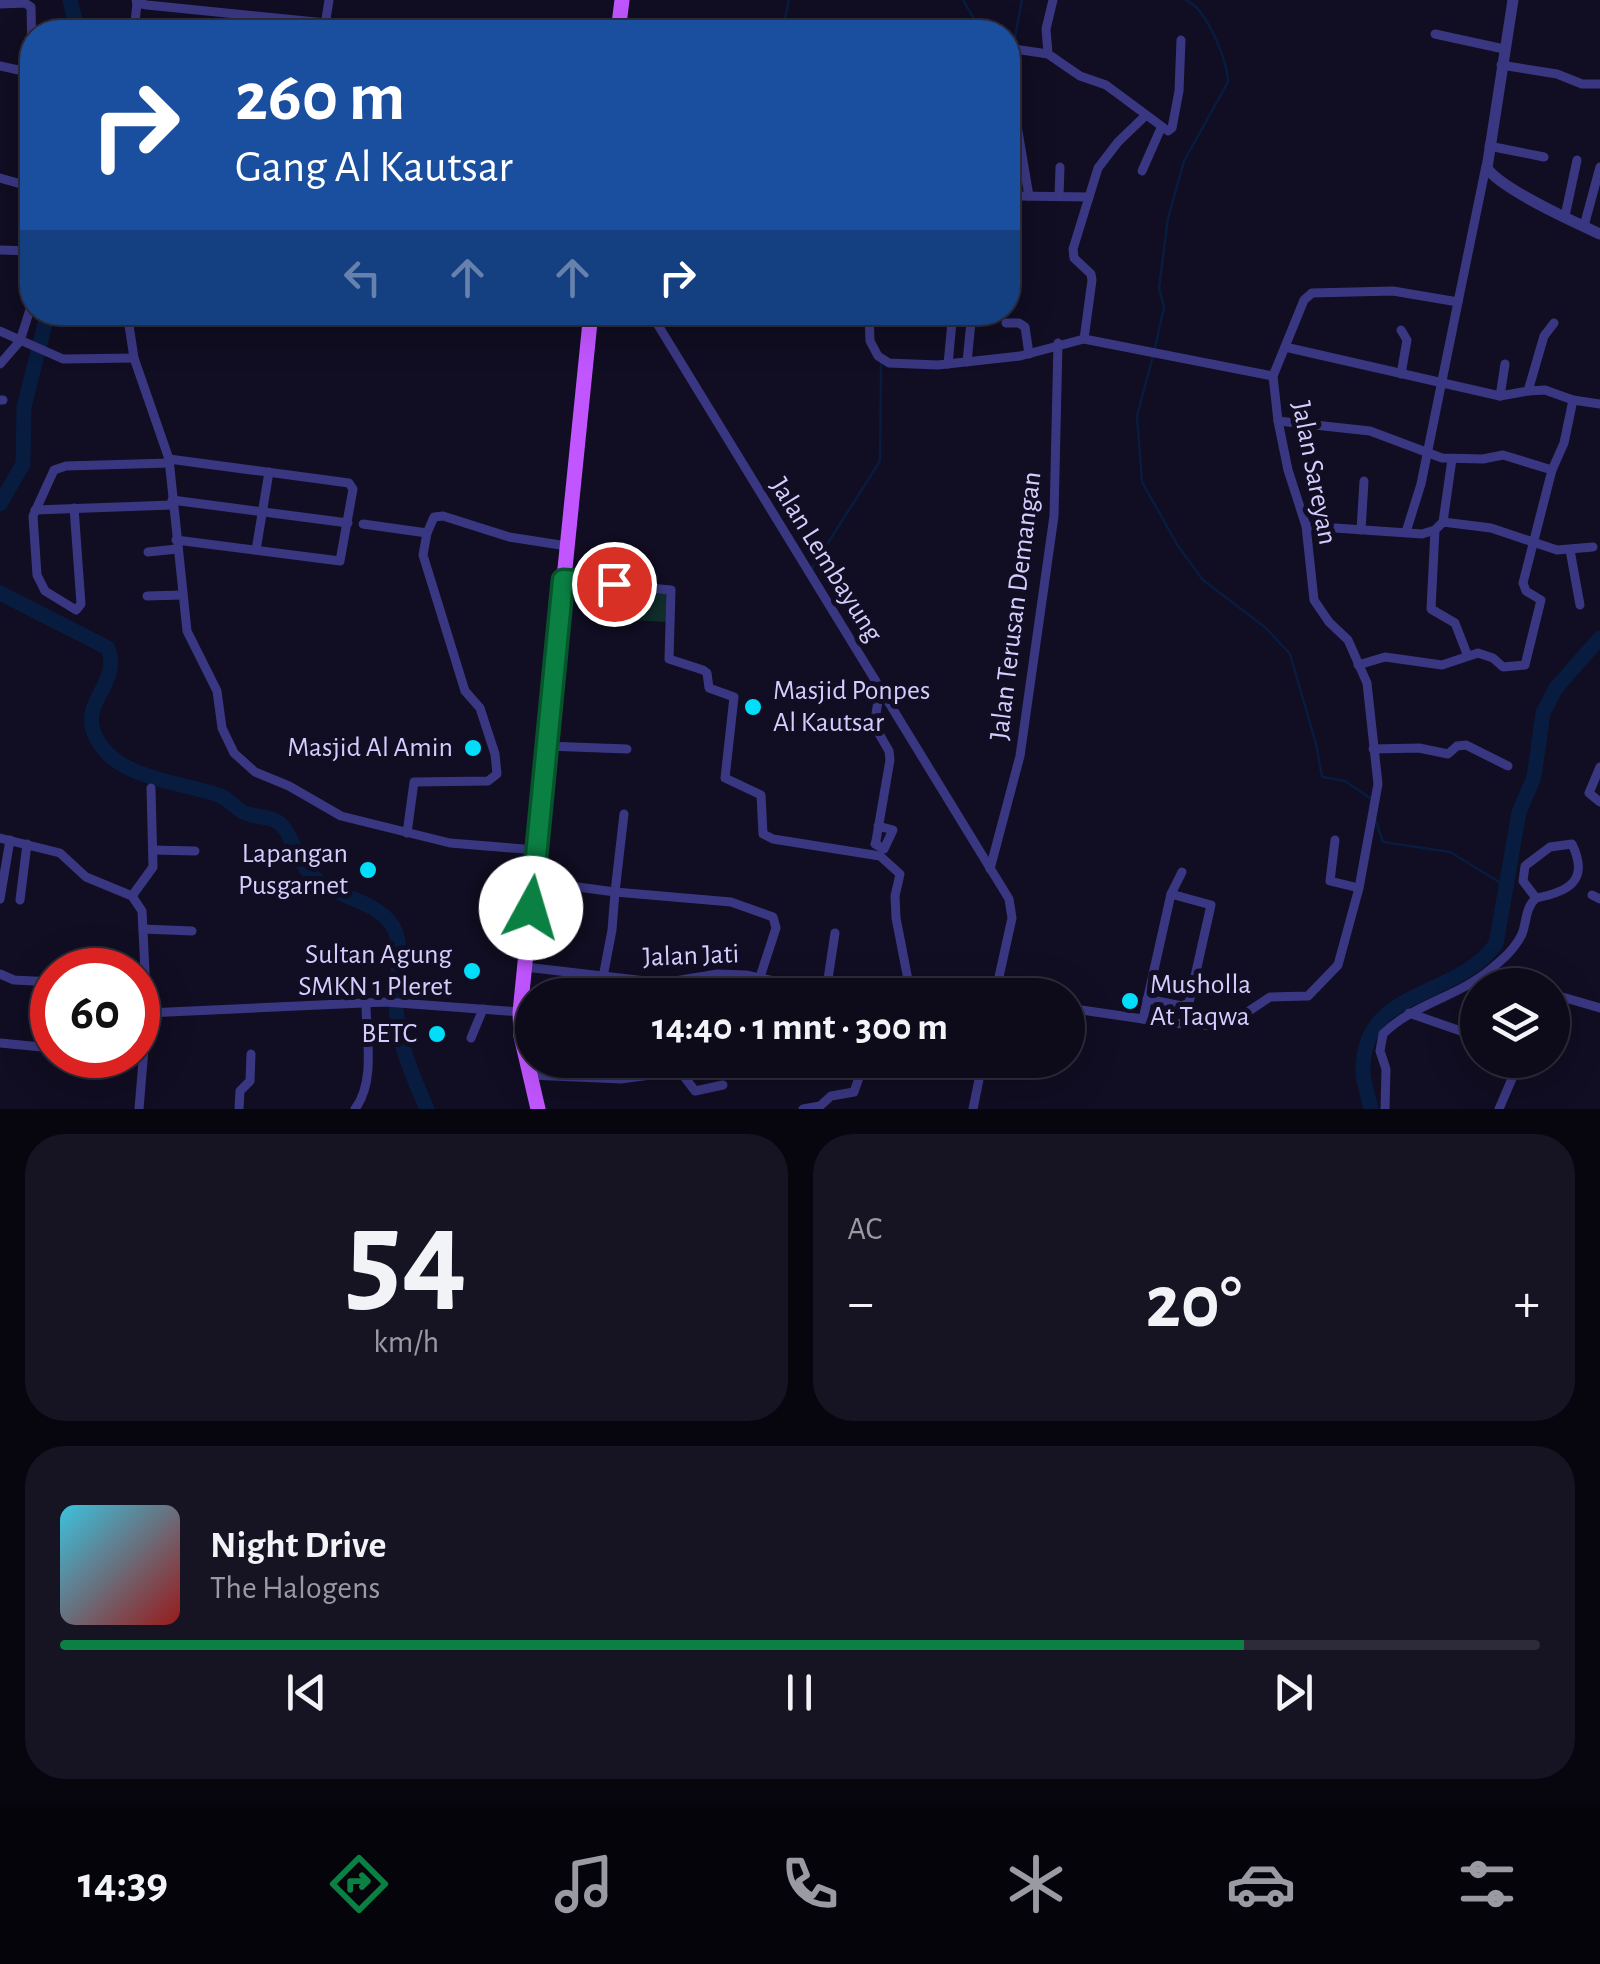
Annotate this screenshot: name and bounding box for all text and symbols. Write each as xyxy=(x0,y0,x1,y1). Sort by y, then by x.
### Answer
icon: right xyxy=(70,60,200,190)
text: 260 m xyxy=(235,63,405,133)
text: Gang Al Kautsar xyxy=(235,145,513,190)
icon: left xyxy=(335,250,390,305)
icon: ahead xyxy=(440,250,495,305)
icon: ahead xyxy=(545,250,600,305)
icon: right xyxy=(650,250,705,305)
street label: Jalan Sareyan xyxy=(1286,399,1342,547)
street label: Jalan Terusan Demangan xyxy=(986,470,1046,742)
street label: Jalan Lembayung xyxy=(765,473,888,647)
pin xyxy=(572,542,657,627)
icon: arrive xyxy=(587,557,642,612)
place label: Masjid Ponpes Al Kautsar xyxy=(773,677,930,737)
marker: Masjid Ponpes Al Kautsar xyxy=(742,696,764,718)
place label: Masjid Al Amin xyxy=(287,734,453,762)
marker: Masjid Al Amin xyxy=(462,737,484,759)
place label: Lapangan Pusgarnet xyxy=(238,840,348,900)
position arrow xyxy=(479,856,583,960)
marker: Lapangan Pusgarnet xyxy=(357,859,379,881)
street label: Jalan Jati xyxy=(642,940,740,972)
place label: Sultan Agung SMKN 1 Pleret xyxy=(298,941,452,1001)
speed limit sign: 60 xyxy=(30,948,160,1078)
marker: Sultan Agung SMKN 1 Pleret xyxy=(461,960,483,982)
map controls xyxy=(1460,968,1570,1078)
button: layers xyxy=(1460,968,1570,1078)
place label: Musholla At Taqwa xyxy=(1150,971,1251,1031)
marker: Musholla At Taqwa xyxy=(1119,990,1141,1012)
text: 14:40 · 1 mnt · 300 m xyxy=(652,1009,948,1047)
place label: BETC xyxy=(361,1020,417,1048)
marker: BETC xyxy=(426,1023,448,1045)
text: 54 xyxy=(345,1193,467,1323)
text: AC xyxy=(848,1213,882,1245)
text: 20° xyxy=(1146,1266,1242,1341)
text: − xyxy=(848,1276,874,1331)
text: + xyxy=(1514,1276,1540,1331)
text: km/h xyxy=(373,1326,439,1358)
text: Night Drive xyxy=(210,1527,386,1565)
text: The Halogens xyxy=(210,1572,380,1604)
icon: previous xyxy=(279,1665,334,1720)
icon: pause xyxy=(772,1665,827,1720)
icon: next xyxy=(1266,1665,1321,1720)
icon: directions xyxy=(324,1849,394,1919)
icon: music xyxy=(549,1849,619,1919)
icon: phone xyxy=(775,1849,845,1919)
icon: climate xyxy=(1001,1849,1071,1919)
icon: car xyxy=(1226,1849,1296,1919)
icon: filters xyxy=(1452,1849,1522,1919)
text: 14:39 xyxy=(78,1861,168,1906)

